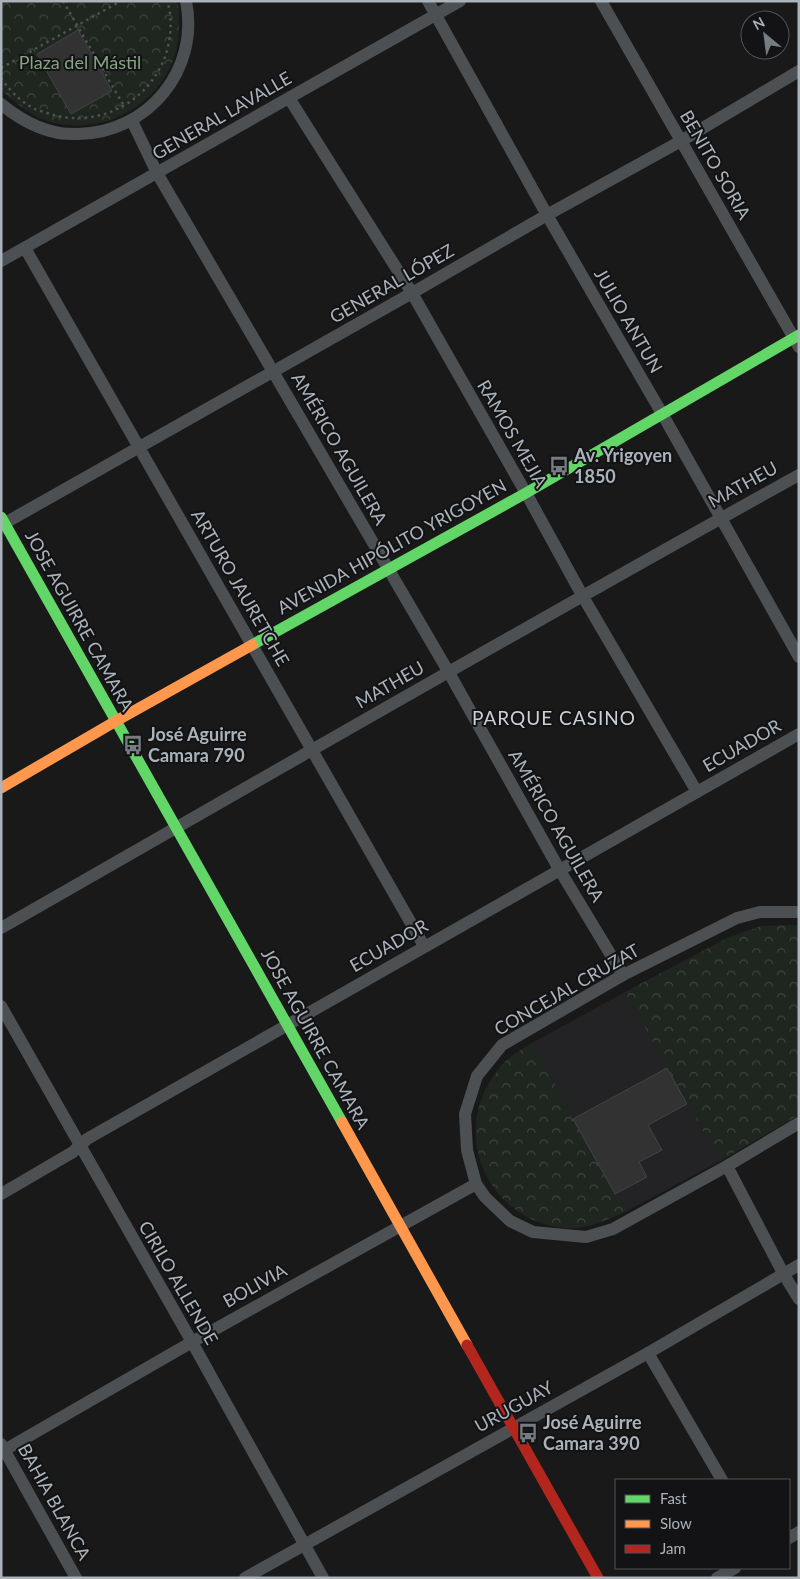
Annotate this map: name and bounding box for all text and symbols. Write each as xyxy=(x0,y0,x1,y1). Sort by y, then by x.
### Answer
north arrow xyxy=(740,10,790,60)
text: N xyxy=(750,13,767,33)
park label: Plaza del Mástil xyxy=(19,51,141,73)
street label: GENERAL LAVALLE xyxy=(148,66,295,164)
street label: BENITO SORIA xyxy=(676,106,756,224)
street label: GENERAL LÓPEZ xyxy=(326,239,458,328)
street label: JULIO ANTUN xyxy=(590,264,668,377)
street label: AMÉRICO AGUILERA xyxy=(287,368,393,529)
street label: RAMOS MEJIA xyxy=(473,376,553,492)
place label: Av. Yrigoyen 1850 xyxy=(573,444,672,487)
bus stop icon: Av. Yrigoyen 1850 xyxy=(548,455,570,477)
street label: MATHEU xyxy=(704,456,781,512)
street label: AVENIDA HIPÓLITO YRIGOYEN xyxy=(273,474,510,618)
street label: ARTURO JAURETCHE xyxy=(187,505,295,670)
street label: JOSE AGUIRRE CAMARA xyxy=(21,526,139,716)
street label: MATHEU xyxy=(351,656,428,713)
district label: PARQUE CASINO xyxy=(472,706,636,729)
street label: ECUADOR xyxy=(698,714,785,776)
place label: José Aguirre Camara 790 xyxy=(148,723,247,766)
bus stop icon: José Aguirre Camara 790 xyxy=(122,734,144,756)
street label: AMÉRICO AGUILERA xyxy=(504,745,610,906)
street label: ECUADOR xyxy=(345,914,432,976)
street label: CONCEJAL CRUZAT xyxy=(490,938,643,1040)
street label: JOSE AGUIRRE CAMARA xyxy=(257,944,375,1134)
street label: CIRILO ALLENDE xyxy=(135,1217,223,1348)
street label: BOLIVIA xyxy=(219,1258,291,1312)
street label: URUGUAY xyxy=(471,1375,557,1437)
place label: José Aguirre Camara 390 xyxy=(543,1411,642,1454)
bus stop icon: José Aguirre Camara 390 xyxy=(517,1422,539,1444)
street label: BAHIA BLANCA xyxy=(14,1439,96,1564)
legend xyxy=(615,1479,790,1569)
text: Fast xyxy=(660,1489,687,1507)
text: Slow xyxy=(660,1514,692,1532)
text: Jam xyxy=(660,1539,686,1557)

